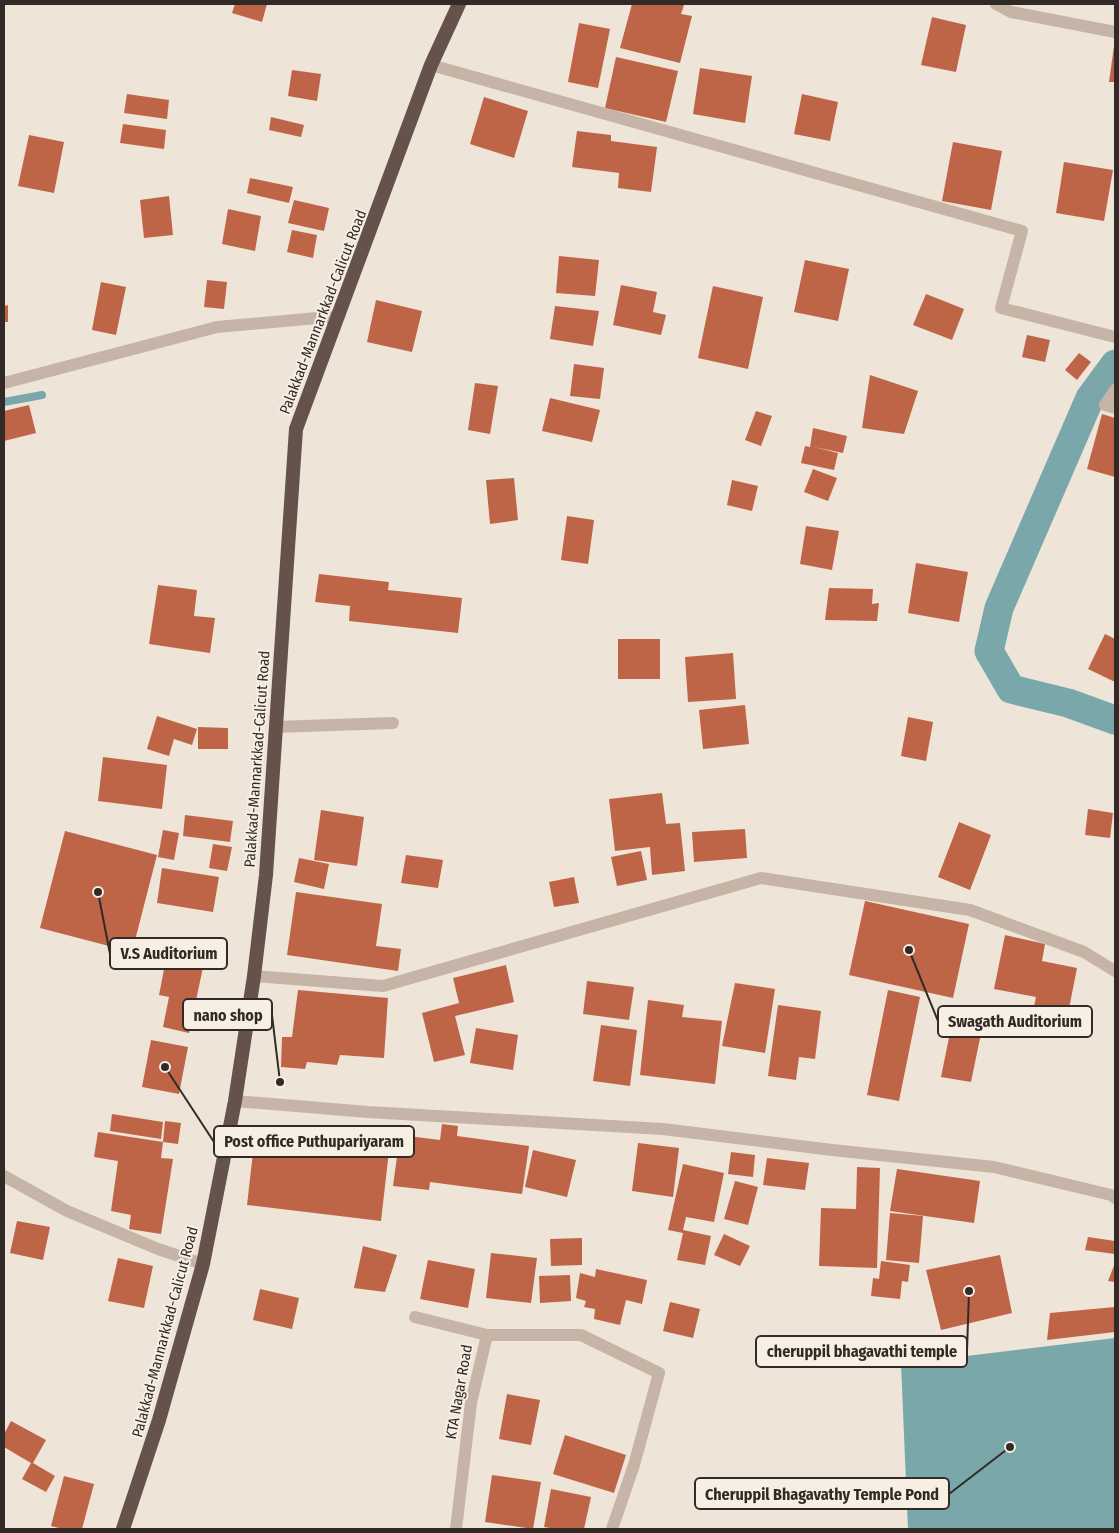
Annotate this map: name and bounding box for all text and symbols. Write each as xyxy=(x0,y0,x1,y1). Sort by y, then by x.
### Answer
street label: Palakkad-Mannarkkad-Calicut Road xyxy=(276,207,370,417)
street label: Palakkad-Mannarkkad-Calicut Road xyxy=(240,650,274,868)
callout: V.S Auditorium xyxy=(110,938,227,969)
text: V.S Auditorium xyxy=(119,944,218,963)
callout: nano shop xyxy=(183,999,272,1030)
text: nano shop xyxy=(193,1006,263,1025)
callout: Swagath Auditorium xyxy=(938,1006,1092,1037)
text: Swagath Auditorium xyxy=(948,1012,1082,1031)
callout: Post office Puthupariyaram xyxy=(214,1126,414,1157)
text: Post office Puthupariyaram xyxy=(224,1132,404,1151)
street label: Palakkad-Mannarkkad-Calicut Road xyxy=(128,1225,202,1439)
callout: cheruppil bhagavathi temple xyxy=(756,1336,967,1367)
text: cheruppil bhagavathi temple xyxy=(767,1342,957,1361)
street label: KTA Nagar Road xyxy=(442,1343,476,1441)
callout: Cheruppil Bhagavathy Temple Pond xyxy=(695,1478,949,1509)
text: Cheruppil Bhagavathy Temple Pond xyxy=(705,1485,939,1504)

